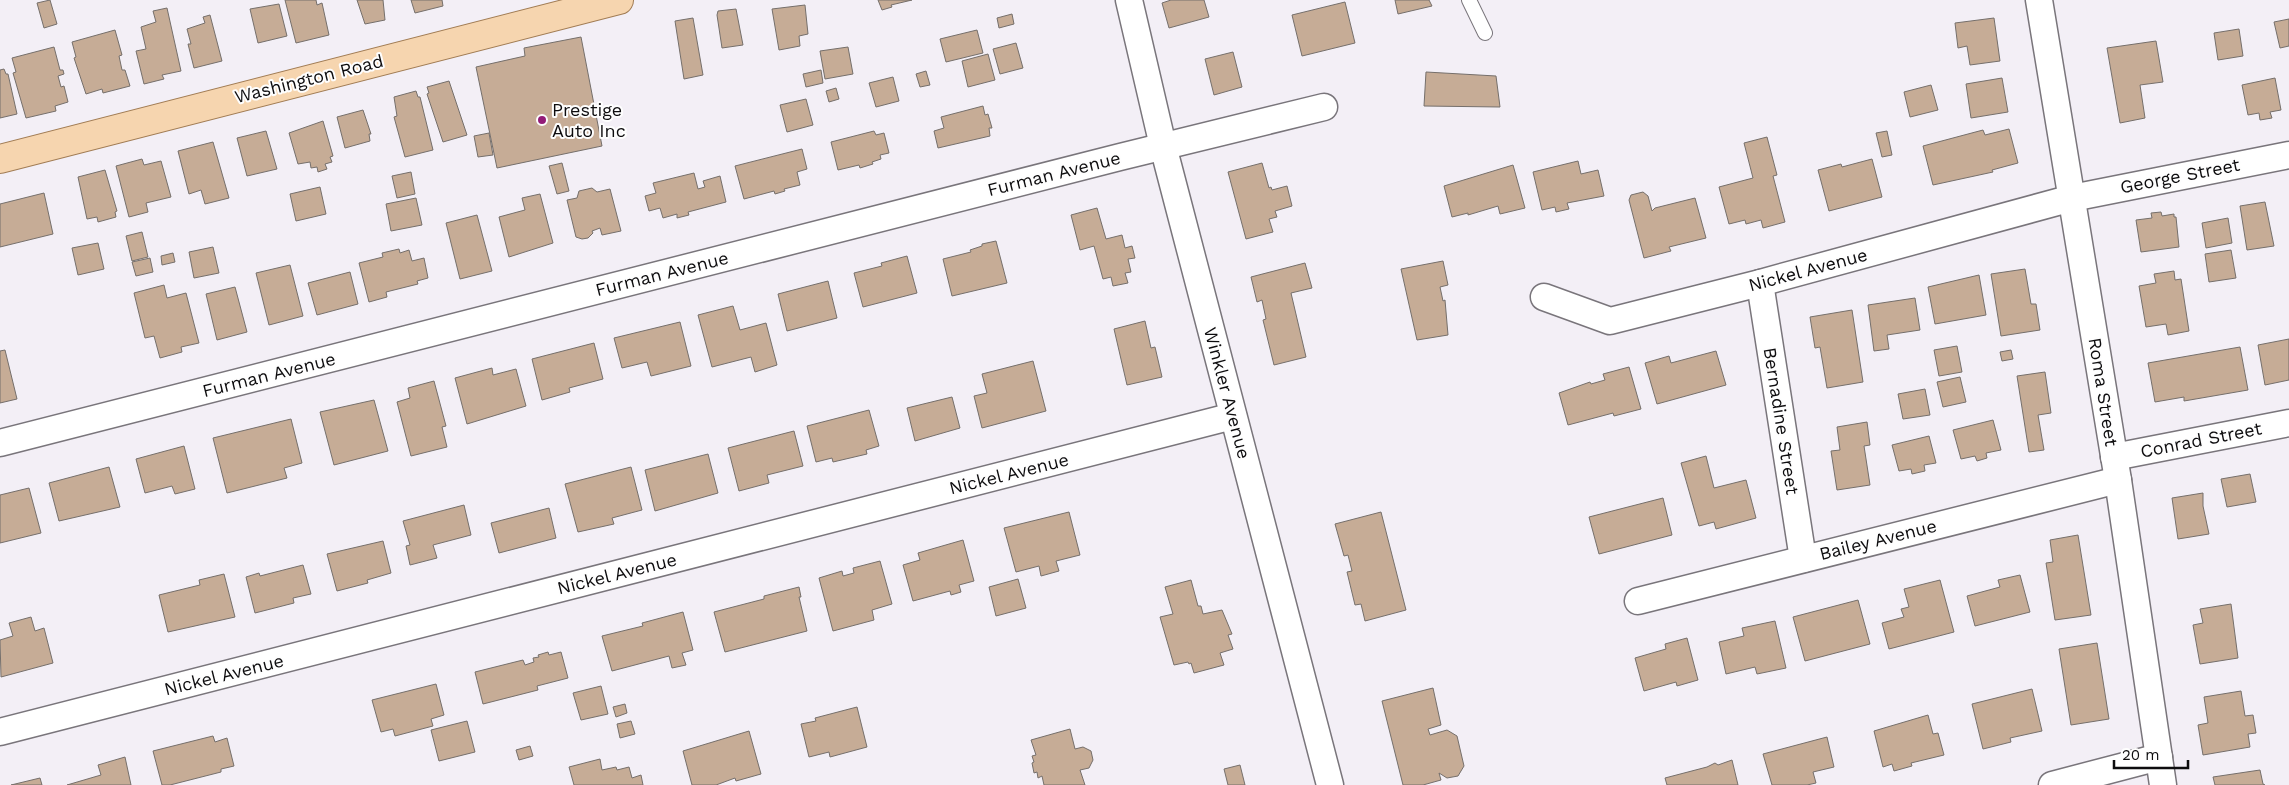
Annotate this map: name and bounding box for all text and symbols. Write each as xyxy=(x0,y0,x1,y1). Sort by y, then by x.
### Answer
street label: Washington Road xyxy=(232,50,385,107)
place label: Prestige Auto Inc xyxy=(552,99,626,141)
marker: Prestige Auto Inc xyxy=(536,114,548,126)
street label: Furman Avenue xyxy=(985,147,1123,200)
street label: George Street xyxy=(2118,154,2242,197)
street label: Nickel Avenue xyxy=(1746,244,1870,295)
street label: Furman Avenue xyxy=(593,247,731,300)
street label: Winkler Avenue xyxy=(1200,325,1255,461)
street label: Roma Street xyxy=(2085,336,2123,448)
street label: Bernadine Street xyxy=(1759,346,1804,496)
street label: Furman Avenue xyxy=(200,348,338,401)
street label: Conrad Street xyxy=(2138,417,2264,462)
street label: Nickel Avenue xyxy=(947,449,1071,498)
street label: Bailey Avenue xyxy=(1817,515,1939,564)
street label: Nickel Avenue xyxy=(555,549,679,598)
street label: Nickel Avenue xyxy=(162,650,286,699)
scale bar xyxy=(2114,738,2188,770)
text: 20 m xyxy=(2122,746,2160,764)

